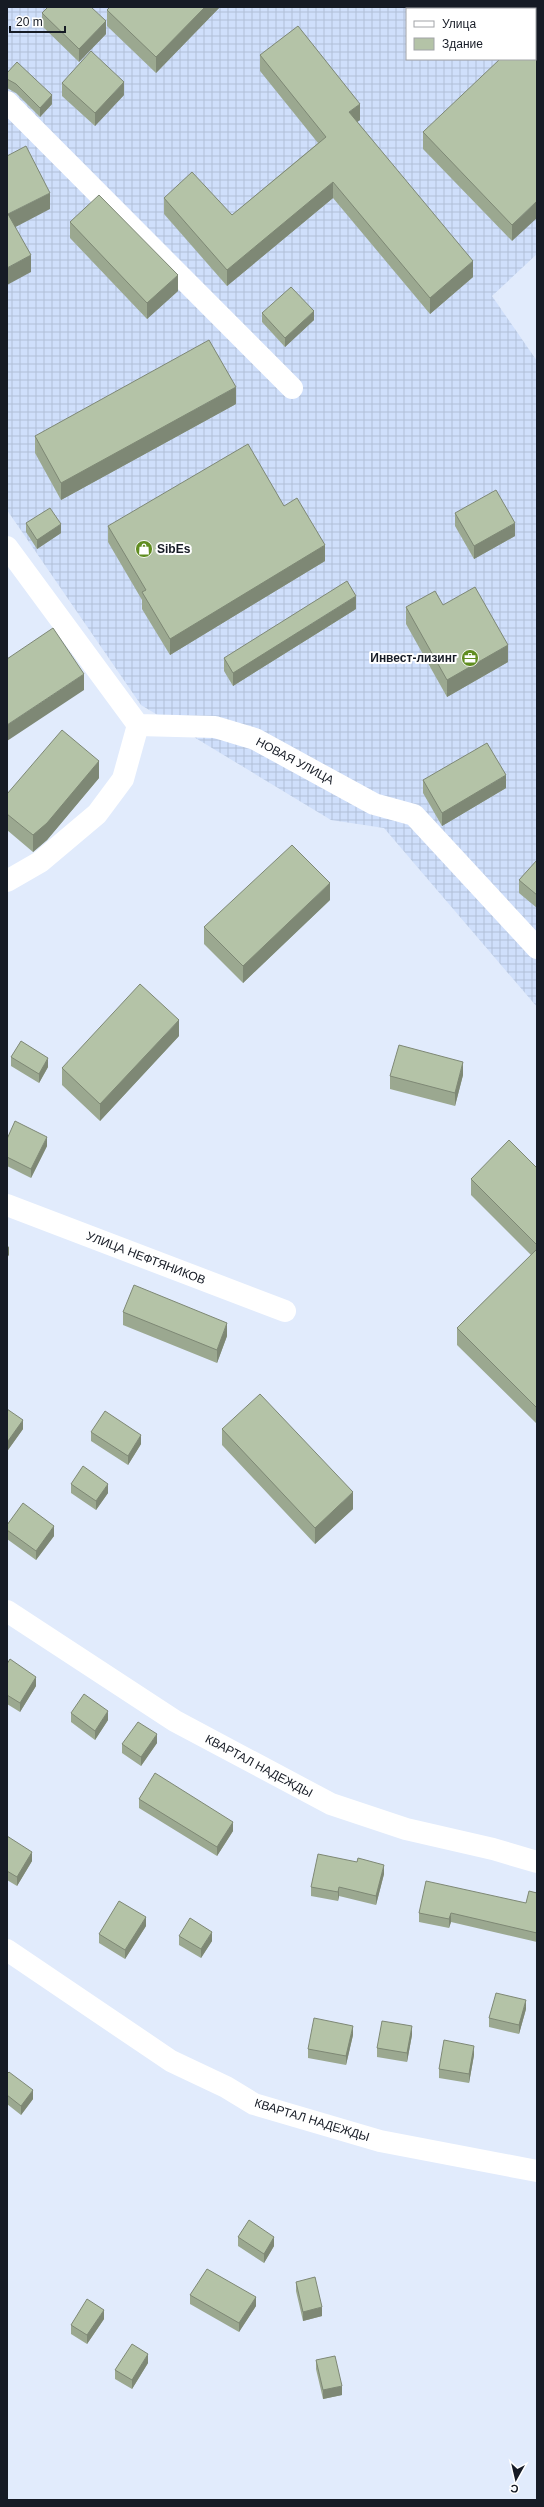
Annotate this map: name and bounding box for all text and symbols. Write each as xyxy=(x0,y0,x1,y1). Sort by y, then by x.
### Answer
scale bar xyxy=(10,8,65,34)
legend xyxy=(406,8,536,60)
text: 20 m xyxy=(16,15,43,29)
text: Улица xyxy=(442,17,476,31)
text: Здание xyxy=(442,37,483,51)
shop icon: SibEs xyxy=(134,539,154,559)
place label: SibEs xyxy=(157,542,191,556)
office icon: Инвест-лизинг xyxy=(460,648,480,668)
place label: Инвест-лизинг xyxy=(370,651,457,665)
street label: НОВАЯ УЛИЦА xyxy=(254,735,336,787)
street label: УЛИЦА НЕФТЯНИКОВ xyxy=(85,1229,207,1287)
street label: КВАРТАЛ НАДЕЖДЫ xyxy=(203,1732,315,1800)
street label: КВАРТАЛ НАДЕЖДЫ xyxy=(253,2096,371,2144)
north arrow xyxy=(496,2459,536,2499)
text: С xyxy=(510,2482,519,2495)

